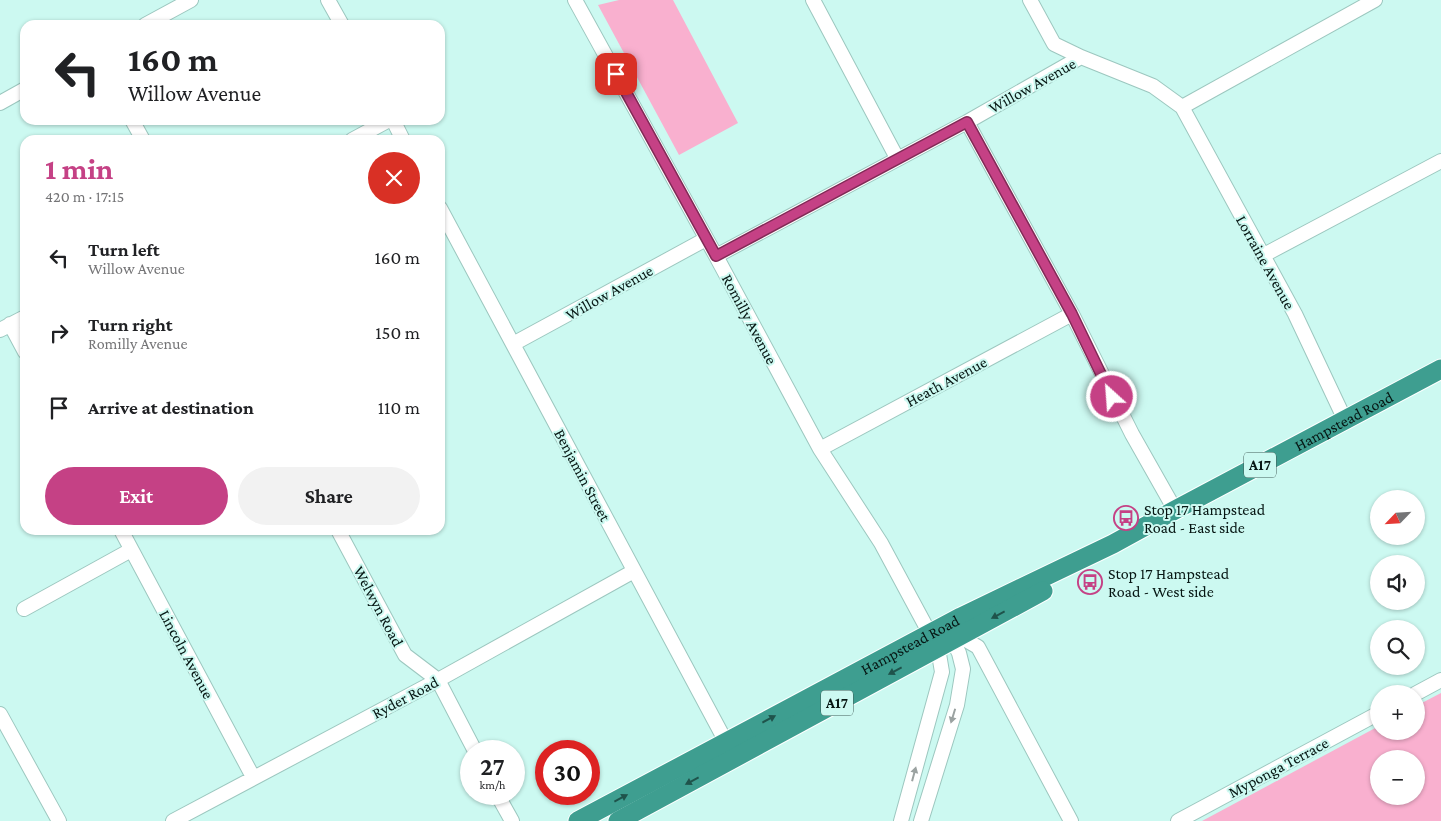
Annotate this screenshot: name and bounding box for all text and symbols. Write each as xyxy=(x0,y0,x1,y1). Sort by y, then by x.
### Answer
icon: left xyxy=(45,40,110,105)
text: 160 m xyxy=(128,40,218,79)
pin xyxy=(595,53,637,95)
street label: Willow Avenue xyxy=(986,55,1079,116)
icon: arrive xyxy=(602,60,630,88)
text: Willow Avenue xyxy=(128,81,261,106)
text: 1 min xyxy=(45,152,113,185)
button: close xyxy=(368,152,420,204)
text: 420 m · 17:15 xyxy=(45,188,124,205)
street label: Lorraine Avenue xyxy=(1233,212,1298,312)
text: Turn left xyxy=(88,239,160,260)
icon: left xyxy=(45,244,73,272)
text: 160 m xyxy=(374,247,420,268)
text: Willow Avenue xyxy=(88,260,185,277)
street label: Willow Avenue xyxy=(563,262,656,323)
street label: Romilly Avenue xyxy=(718,271,780,368)
text: Turn right xyxy=(88,314,173,335)
icon: right xyxy=(45,319,73,347)
text: 150 m xyxy=(375,322,420,343)
text: Romilly Avenue xyxy=(88,335,188,352)
street label: Heath Avenue xyxy=(903,353,989,410)
position arrow xyxy=(1085,370,1137,422)
street label: Hampstead Road xyxy=(1292,388,1396,454)
icon: arrive xyxy=(45,394,73,422)
text: Arrive at destination xyxy=(88,397,254,418)
text: 110 m xyxy=(378,397,420,418)
street label: Benjamin Street xyxy=(550,426,614,525)
road number: A17 xyxy=(1244,452,1276,478)
button: Exit xyxy=(45,467,228,525)
button: Share xyxy=(238,467,420,525)
north arrow xyxy=(1370,490,1425,545)
map controls xyxy=(1370,490,1425,805)
place label: Stop 17 Hampstead Road - East side xyxy=(1144,501,1266,536)
bus stop icon: Stop 17 Hampstead Road - East side xyxy=(1113,505,1139,531)
button: sound xyxy=(1370,555,1425,610)
street label: Welwyn Road xyxy=(349,563,407,650)
place label: Stop 17 Hampstead Road - West side xyxy=(1108,565,1230,600)
bus stop icon: Stop 17 Hampstead Road - West side xyxy=(1077,569,1103,595)
street label: Lincoln Avenue xyxy=(156,607,217,702)
street label: Hampstead Road xyxy=(858,611,963,678)
one-way arrow xyxy=(991,611,1004,620)
button: search xyxy=(1370,620,1425,675)
one-way arrow xyxy=(888,667,902,675)
street label: Ryder Road xyxy=(369,673,442,723)
button: + xyxy=(1370,685,1425,740)
road number: A17 xyxy=(821,690,853,716)
one-way arrow xyxy=(949,709,957,724)
one-way arrow xyxy=(762,715,776,723)
street label: Myponga Terrace xyxy=(1225,734,1332,802)
speed limit sign: 30 xyxy=(535,740,600,805)
button: − xyxy=(1370,750,1425,805)
text: 27 xyxy=(480,753,505,780)
one-way arrow xyxy=(910,767,918,782)
one-way arrow xyxy=(685,777,700,785)
text: km/h xyxy=(480,778,505,792)
one-way arrow xyxy=(614,794,628,802)

